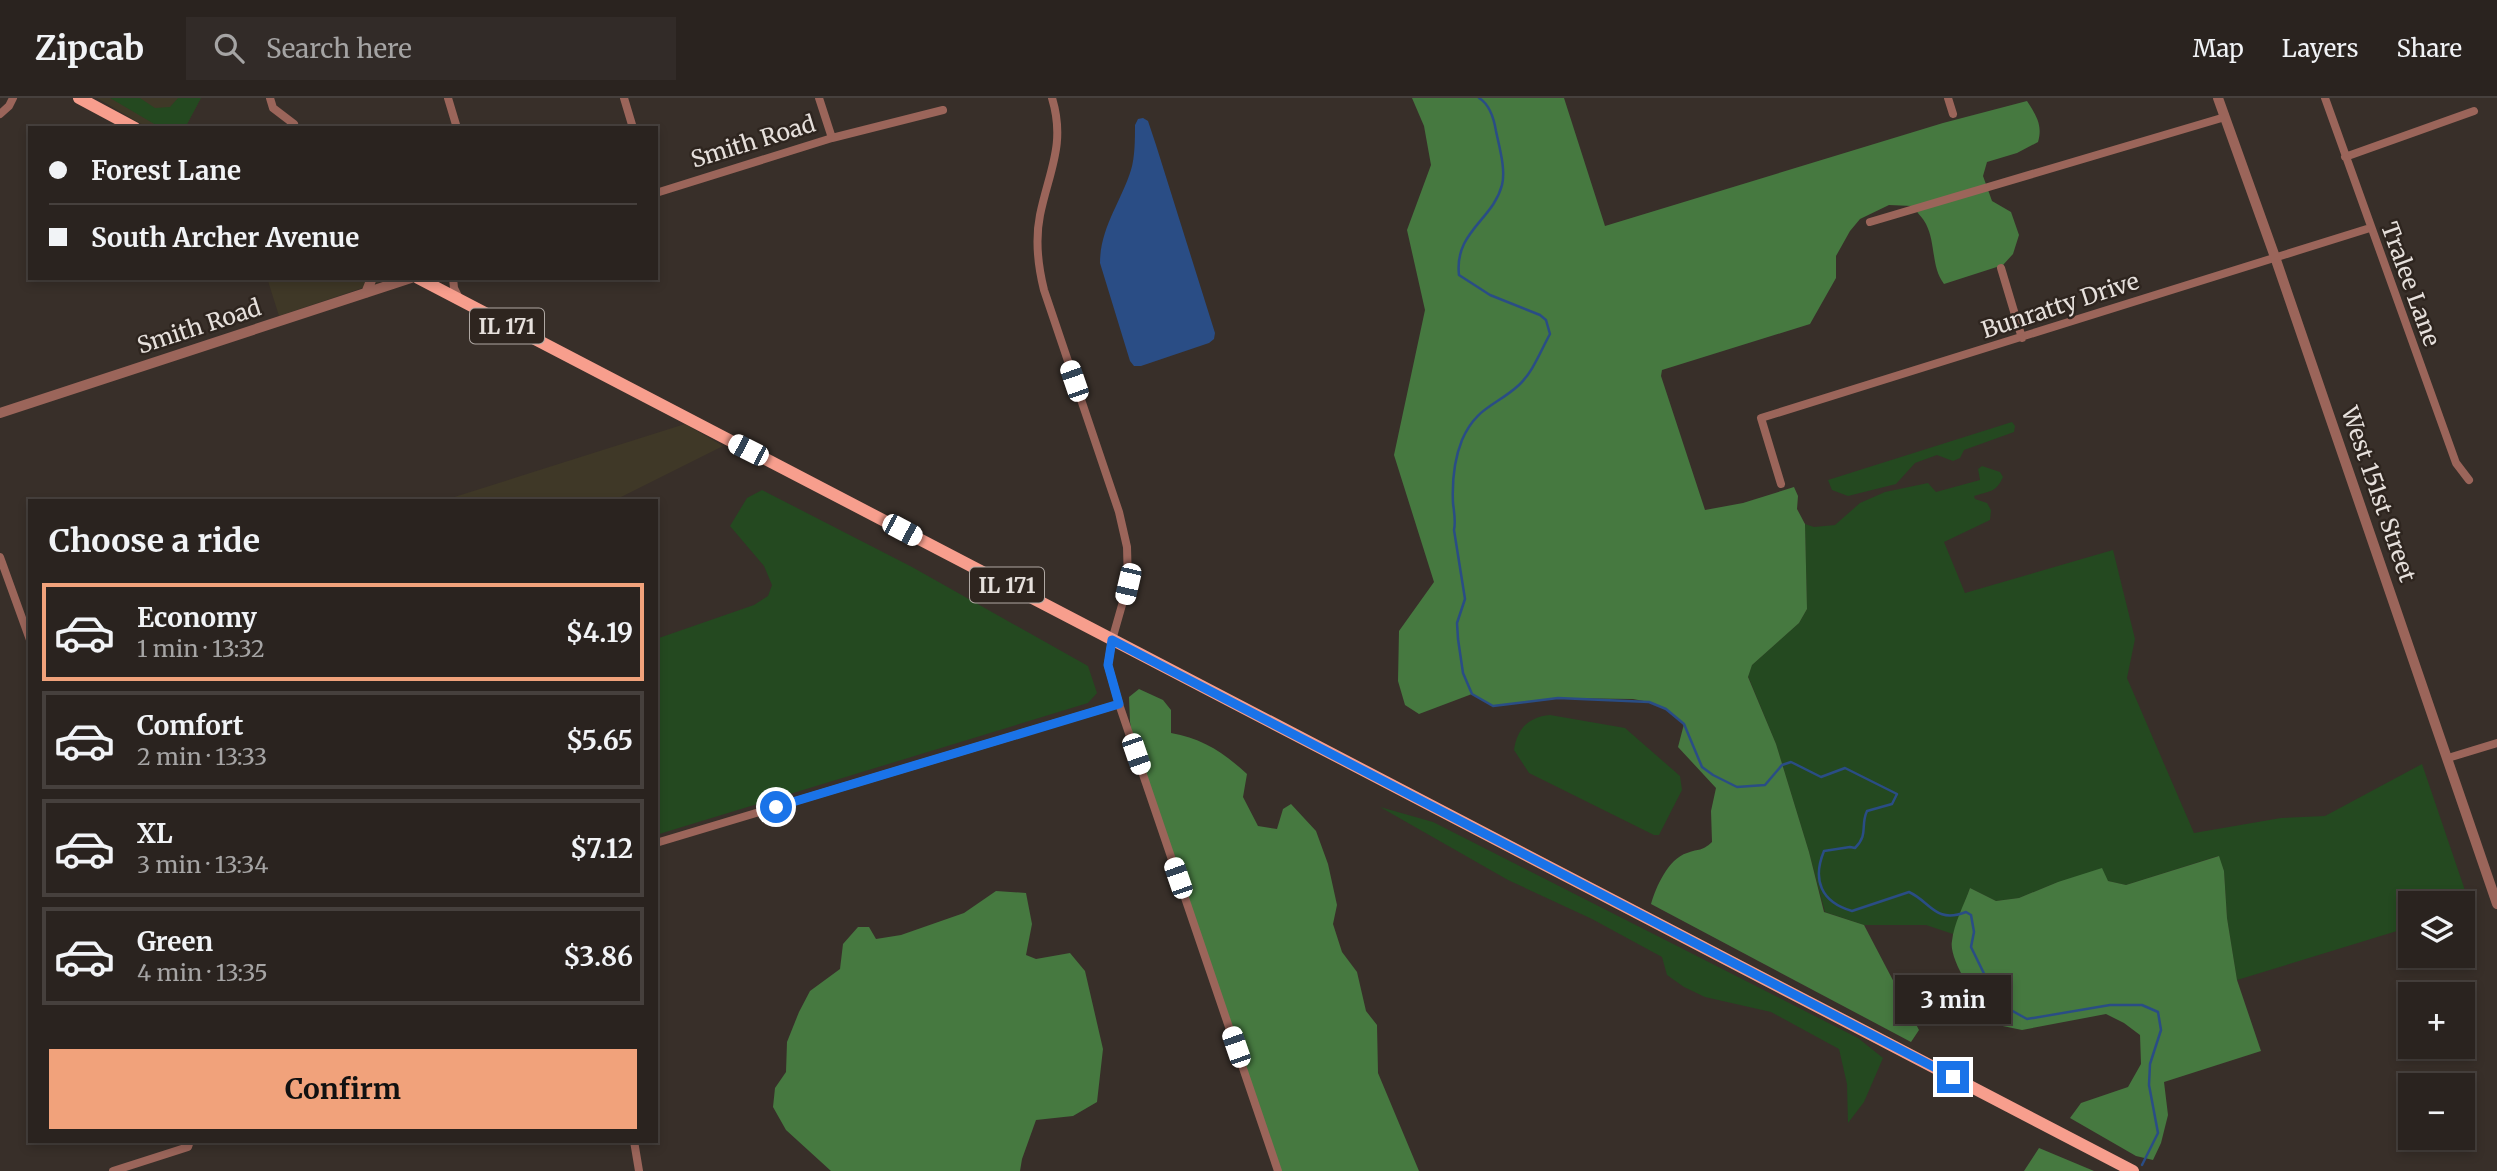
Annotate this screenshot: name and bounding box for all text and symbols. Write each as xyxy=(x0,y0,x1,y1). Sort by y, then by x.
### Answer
search box xyxy=(186,17,676,80)
text: Zipcab xyxy=(35,28,144,69)
icon: search xyxy=(210,29,248,67)
text: Search here xyxy=(266,32,412,65)
text: Map xyxy=(2193,33,2244,64)
text: Layers xyxy=(2282,33,2358,64)
text: Share xyxy=(2396,33,2462,64)
street label: Smith Road xyxy=(687,108,819,174)
text: Forest Lane xyxy=(91,154,241,187)
street label: Tralee Lane xyxy=(2375,218,2447,350)
text: South Archer Avenue xyxy=(91,221,359,254)
street label: Bunratty Drive xyxy=(1978,266,2142,344)
street label: Smith Road xyxy=(133,292,265,360)
road number: IL 171 xyxy=(470,308,544,344)
car xyxy=(1058,358,1091,404)
street label: West 151st Street xyxy=(2335,402,2423,586)
car xyxy=(725,431,772,469)
car xyxy=(879,511,926,549)
text: Choose a ride xyxy=(49,521,260,561)
car xyxy=(1114,561,1143,607)
road number: IL 171 xyxy=(970,568,1044,602)
icon: car xyxy=(53,601,116,664)
text: Economy xyxy=(137,601,257,634)
text: $4.19 xyxy=(566,616,633,649)
text: 1 min · 13:32 xyxy=(137,634,265,663)
icon: car xyxy=(53,709,116,772)
text: Comfort xyxy=(137,709,243,742)
text: $5.65 xyxy=(566,724,633,757)
car xyxy=(1120,731,1153,777)
text: 2 min · 13:33 xyxy=(137,742,267,771)
route start xyxy=(760,791,792,823)
icon: car xyxy=(53,817,116,880)
text: XL xyxy=(137,817,173,850)
text: $7.12 xyxy=(570,832,633,865)
text: 3 min · 13:34 xyxy=(137,850,268,879)
car xyxy=(1162,855,1195,901)
map controls xyxy=(2398,891,2475,1150)
button: layers xyxy=(2398,891,2475,968)
icon: car xyxy=(53,925,116,988)
text: Green xyxy=(137,925,213,958)
text: $3.86 xyxy=(563,940,633,973)
text: 4 min · 13:35 xyxy=(137,958,268,987)
callout: 3 min xyxy=(1895,976,2011,1024)
button: + xyxy=(2398,982,2475,1059)
text: 3 min xyxy=(1920,985,1986,1014)
car xyxy=(1220,1024,1253,1070)
button: Confirm xyxy=(49,1049,637,1129)
route end xyxy=(1937,1061,1969,1093)
button: − xyxy=(2398,1073,2475,1150)

